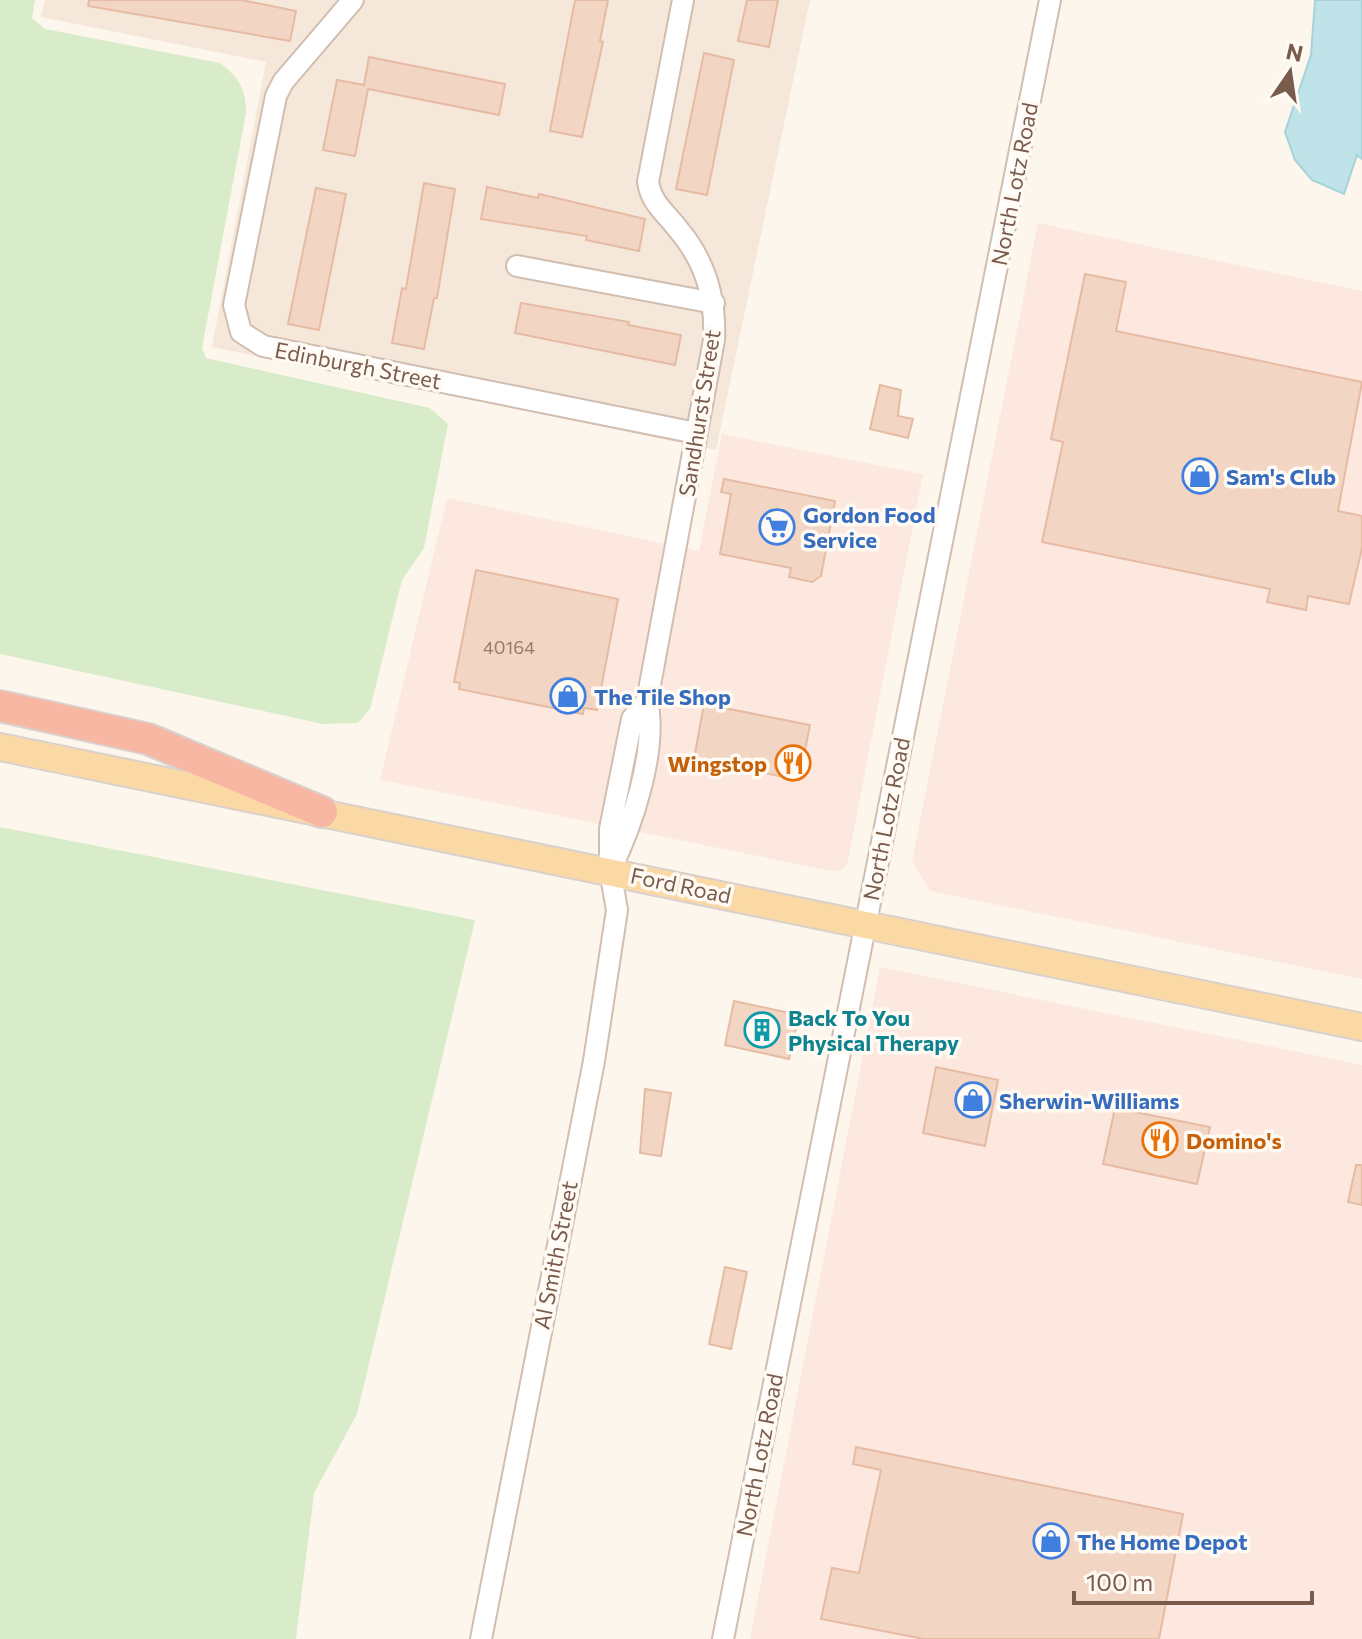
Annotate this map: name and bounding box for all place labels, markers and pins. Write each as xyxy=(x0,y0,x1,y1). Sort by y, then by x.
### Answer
shop icon: Sam's Club xyxy=(1181,457,1219,495)
place label: Sam's Club xyxy=(1226,463,1336,490)
place label: Gordon Food Service xyxy=(803,501,936,553)
supermarket icon: Gordon Food Service xyxy=(758,508,796,546)
shop icon: The Tile Shop xyxy=(549,677,587,715)
place label: The Tile Shop xyxy=(594,683,731,710)
restaurant icon: Wingstop xyxy=(774,744,812,782)
place label: Wingstop xyxy=(668,750,767,777)
place label: Back To You Physical Therapy xyxy=(788,1004,959,1056)
building icon: Back To You Physical Therapy xyxy=(743,1011,781,1049)
shop icon: Sherwin-Williams xyxy=(954,1081,992,1119)
place label: Sherwin-Williams xyxy=(999,1087,1180,1114)
restaurant icon: Domino's xyxy=(1141,1121,1179,1159)
place label: Domino's xyxy=(1186,1127,1282,1154)
shop icon: The Home Depot xyxy=(1032,1522,1070,1560)
place label: The Home Depot xyxy=(1077,1528,1247,1555)

